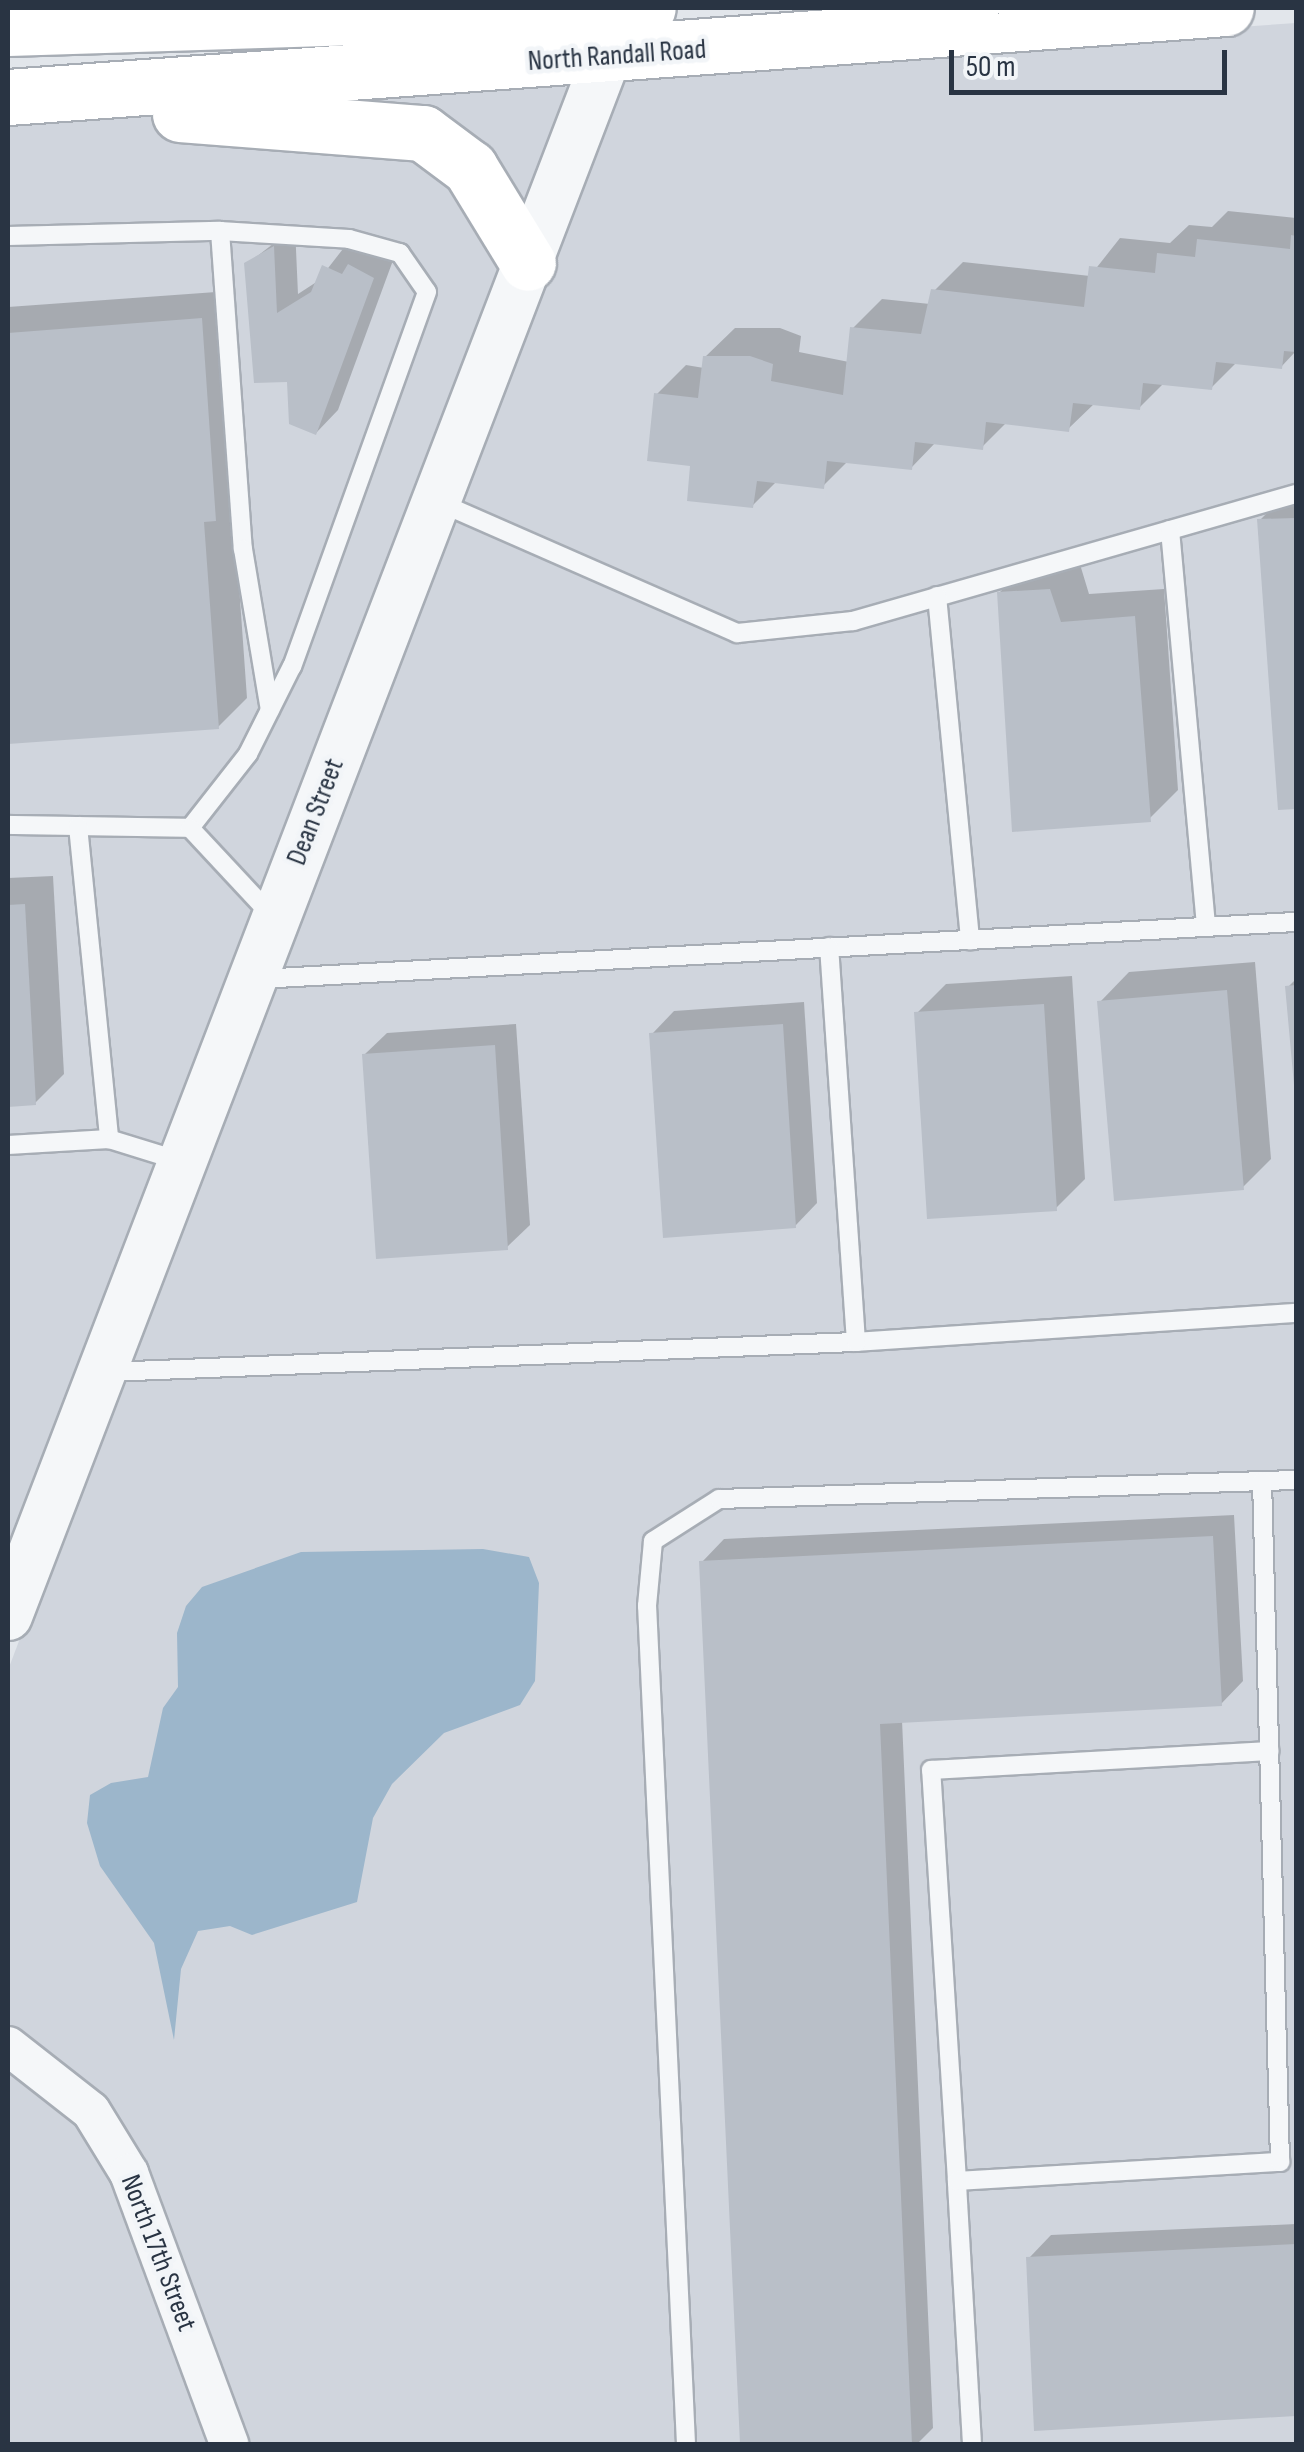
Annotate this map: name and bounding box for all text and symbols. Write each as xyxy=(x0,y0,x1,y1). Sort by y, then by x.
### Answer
scale bar xyxy=(954,30,1232,92)
street label: North Randall Road xyxy=(527,33,707,79)
text: 50 m xyxy=(966,49,1015,85)
street label: Dean Street xyxy=(280,754,352,870)
street label: North 17th Street xyxy=(113,2170,203,2336)

